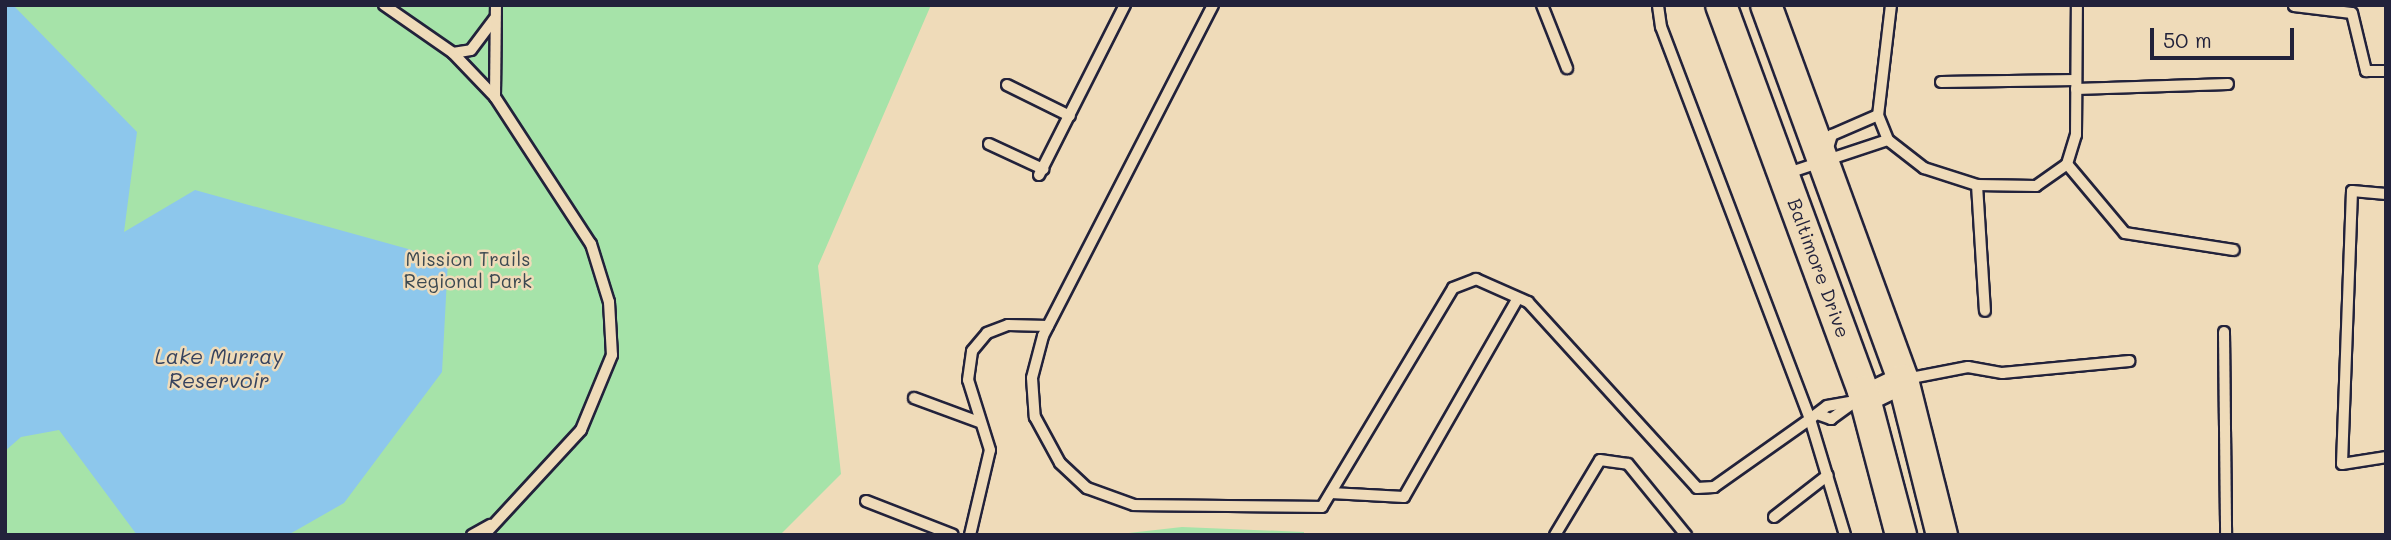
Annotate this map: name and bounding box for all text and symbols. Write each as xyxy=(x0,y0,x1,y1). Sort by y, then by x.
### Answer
scale bar xyxy=(2153,14,2296,58)
text: 50 m xyxy=(2163,26,2212,53)
street label: Baltimore Drive xyxy=(1783,195,1855,341)
park label: Mission Trails Regional Park xyxy=(404,248,532,292)
water label: Lake Murray Reservoir xyxy=(155,343,283,393)

